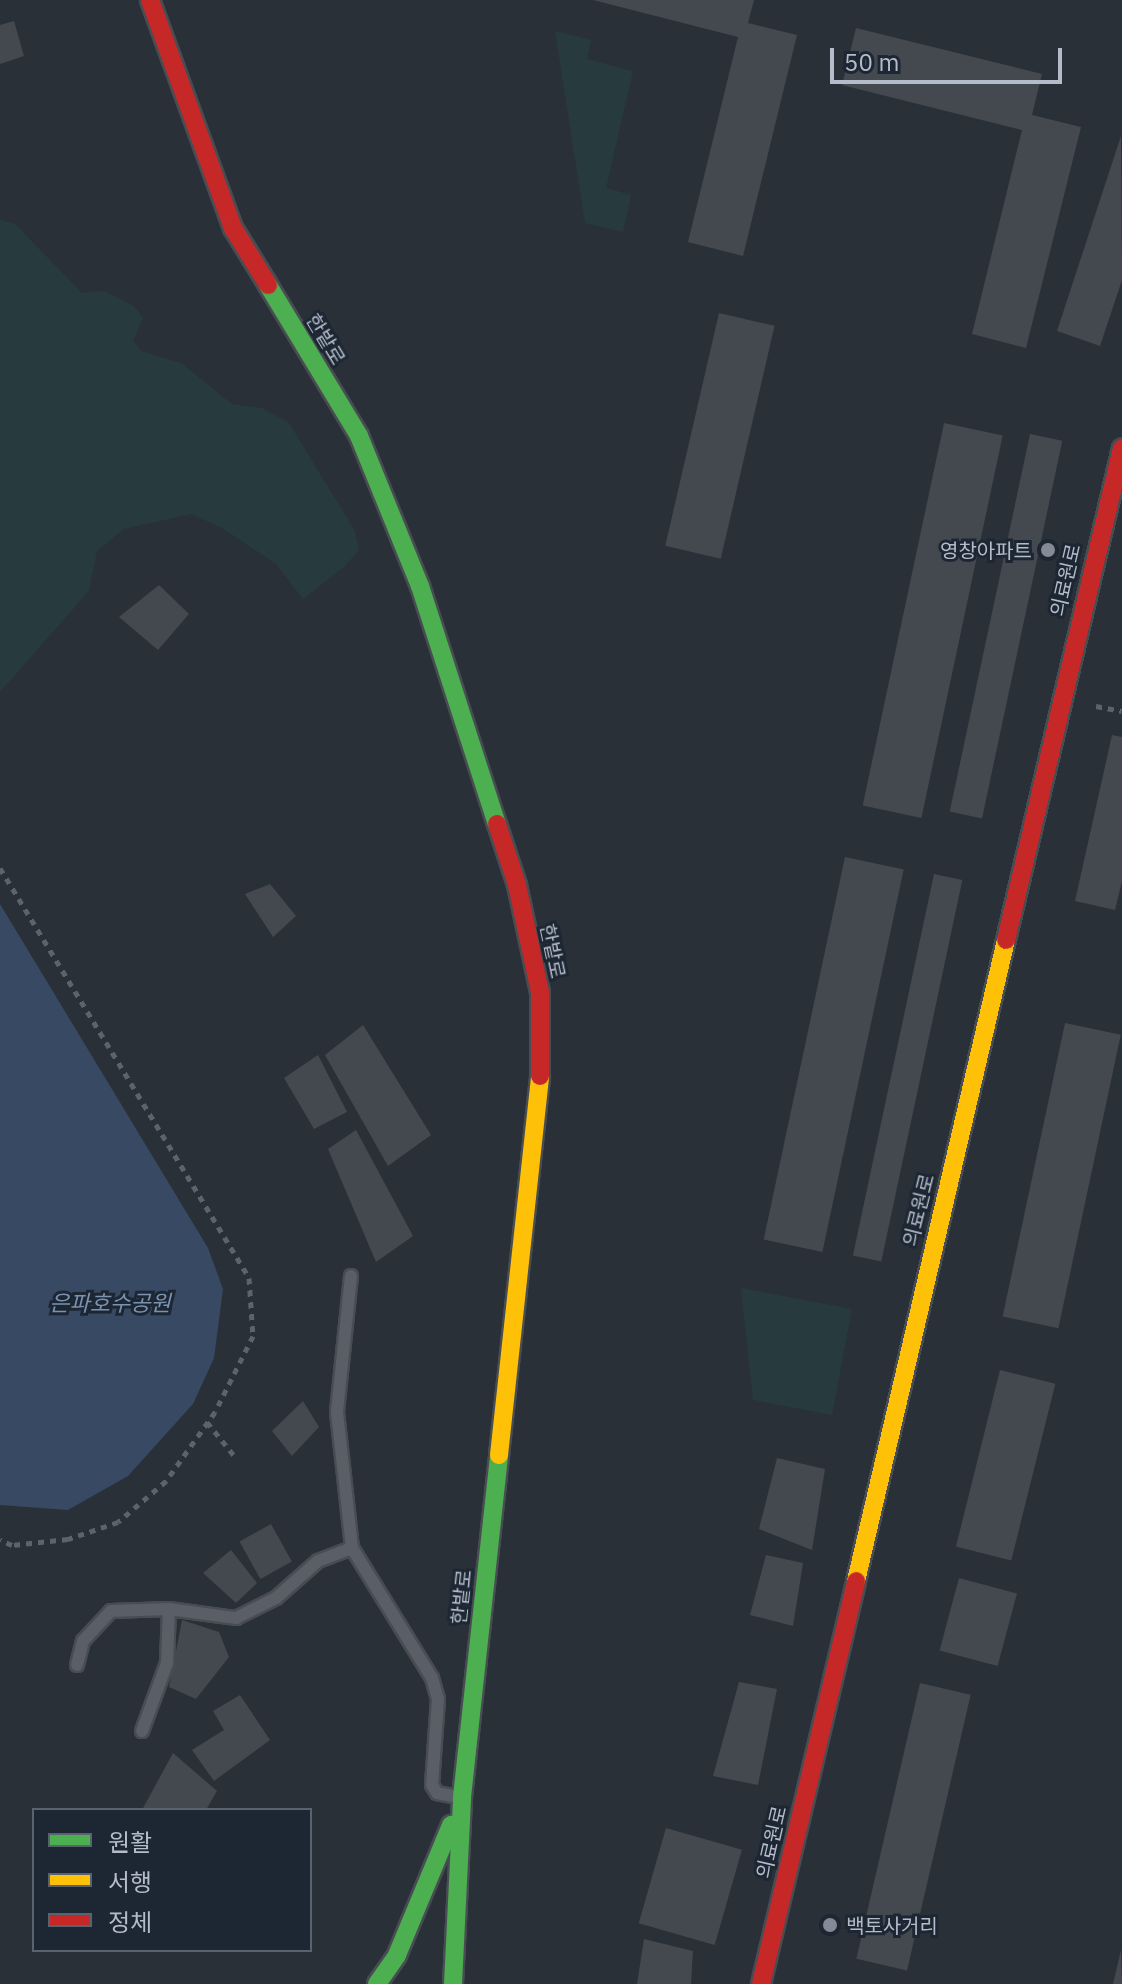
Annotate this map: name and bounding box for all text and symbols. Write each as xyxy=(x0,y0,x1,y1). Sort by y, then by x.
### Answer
scale bar xyxy=(834,32,1066,82)
text: 50 m xyxy=(844,46,899,78)
street label: 한밭로 xyxy=(301,309,351,369)
place label: 영창아파트 xyxy=(940,538,1032,562)
marker: 영창아파트 xyxy=(1039,541,1057,559)
street label: 의료원로 xyxy=(1045,541,1085,619)
street label: 한밭로 xyxy=(536,922,570,980)
street label: 의료원로 xyxy=(897,1171,939,1249)
water label: 은파호수공원 xyxy=(49,1290,171,1316)
street label: 한밭로 xyxy=(446,1568,476,1626)
street label: 의료원로 xyxy=(751,1803,791,1881)
legend xyxy=(32,1808,312,1952)
text: 원활 xyxy=(108,1826,152,1858)
text: 서행 xyxy=(108,1866,152,1898)
text: 정체 xyxy=(108,1906,152,1938)
place label: 백토사거리 xyxy=(846,1913,938,1937)
marker: 백토사거리 xyxy=(821,1916,839,1934)

